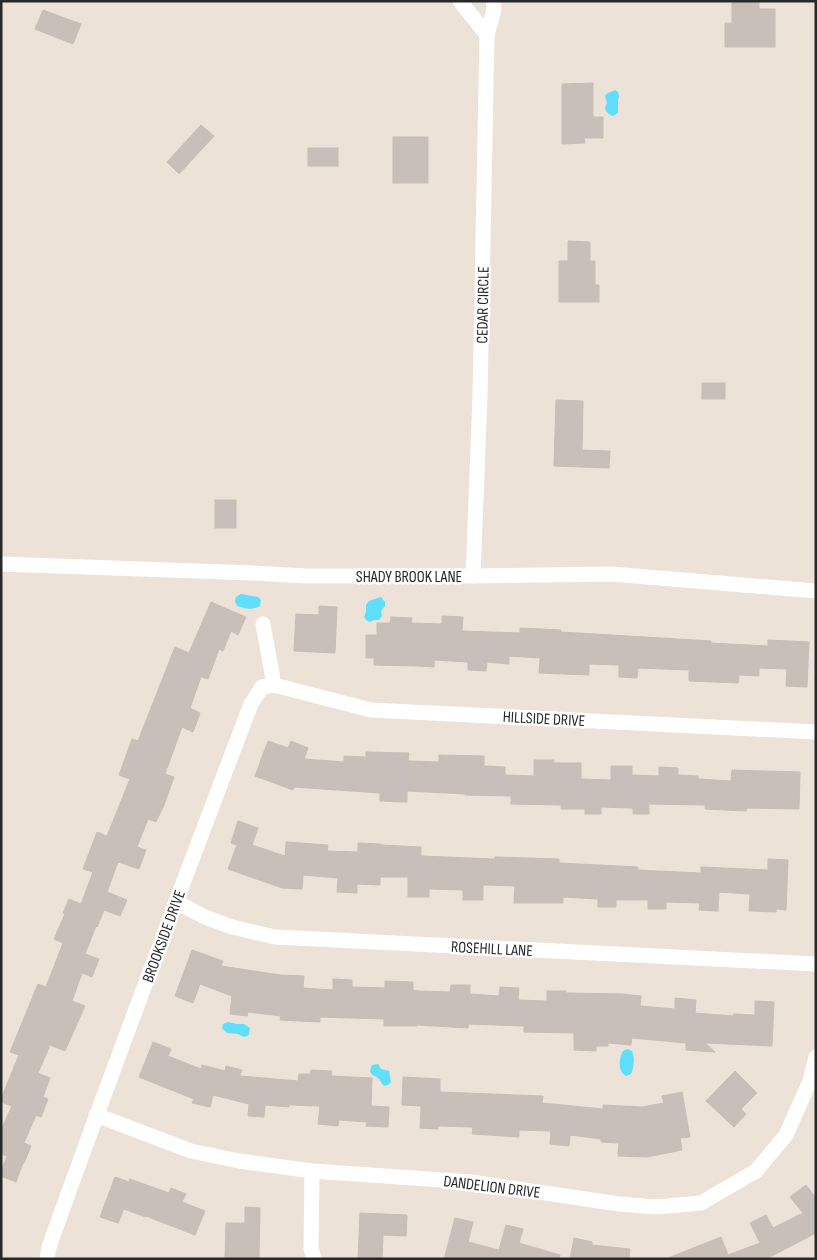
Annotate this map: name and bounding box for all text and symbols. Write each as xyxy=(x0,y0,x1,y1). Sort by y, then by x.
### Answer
street label: CEDAR CIRCLE xyxy=(473,266,494,344)
street label: SHADY BROOK LANE xyxy=(356,568,462,587)
street label: HILLSIDE DRIVE xyxy=(502,708,586,731)
street label: BROOKSIDE DRIVE xyxy=(139,888,190,985)
street label: ROSEHILL LANE xyxy=(451,938,533,961)
street label: DANDELION DRIVE xyxy=(442,1172,541,1203)

